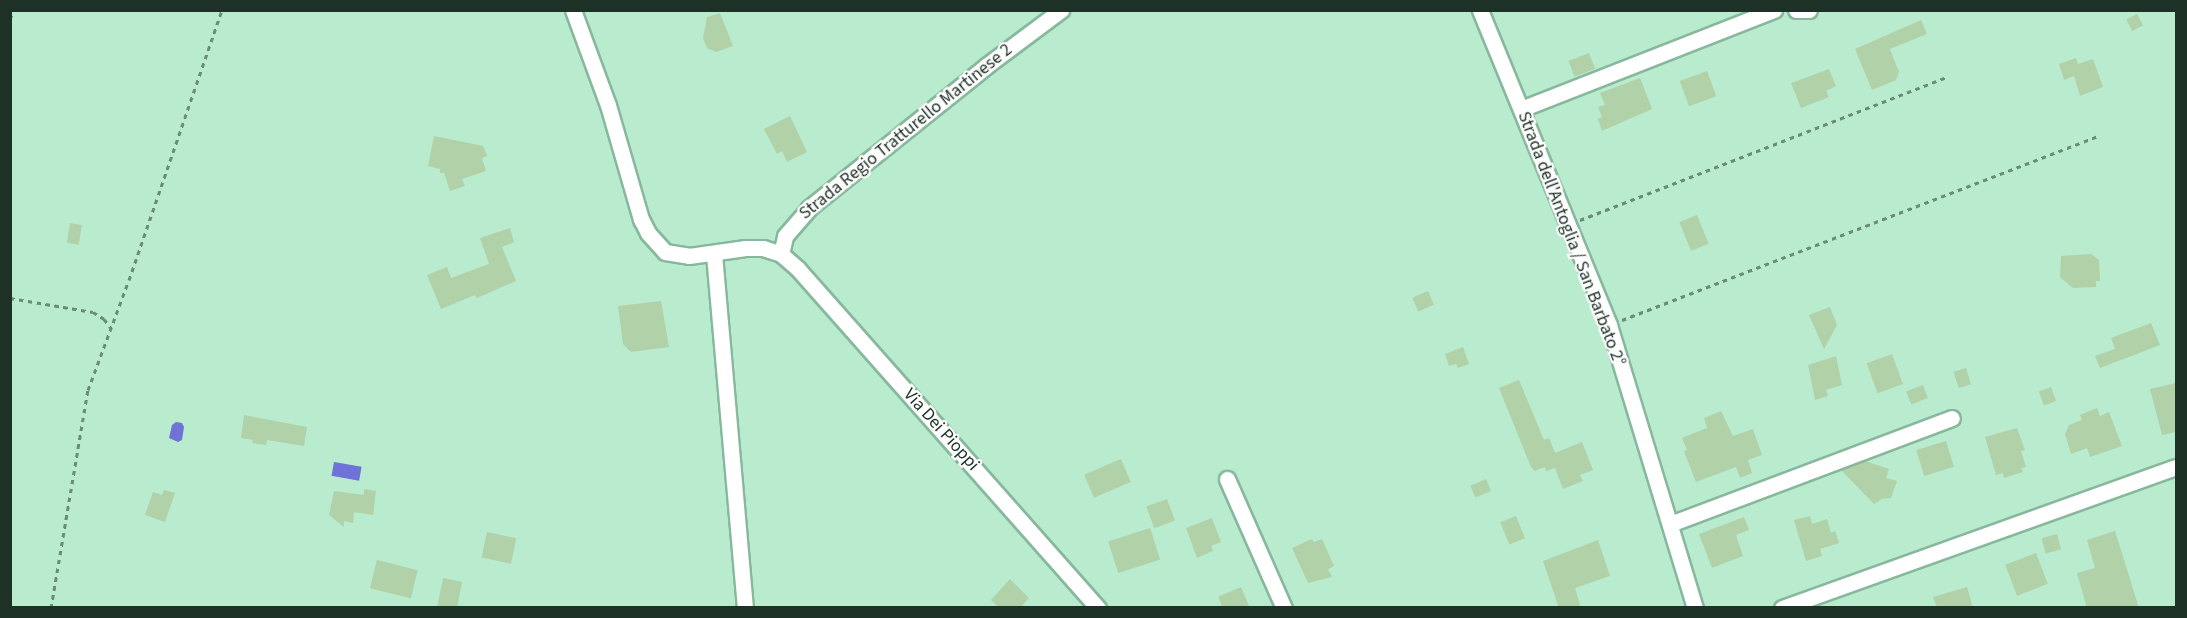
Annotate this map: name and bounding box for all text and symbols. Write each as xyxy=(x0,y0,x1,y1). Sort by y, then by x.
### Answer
street label: Strada Regio Tratturello Martinese 2 xyxy=(795,39,1017,225)
street label: Strada dell'Antoglia / San Barbato 2° xyxy=(1512,109,1630,369)
street label: Via Dei Pioppi xyxy=(898,384,984,476)

